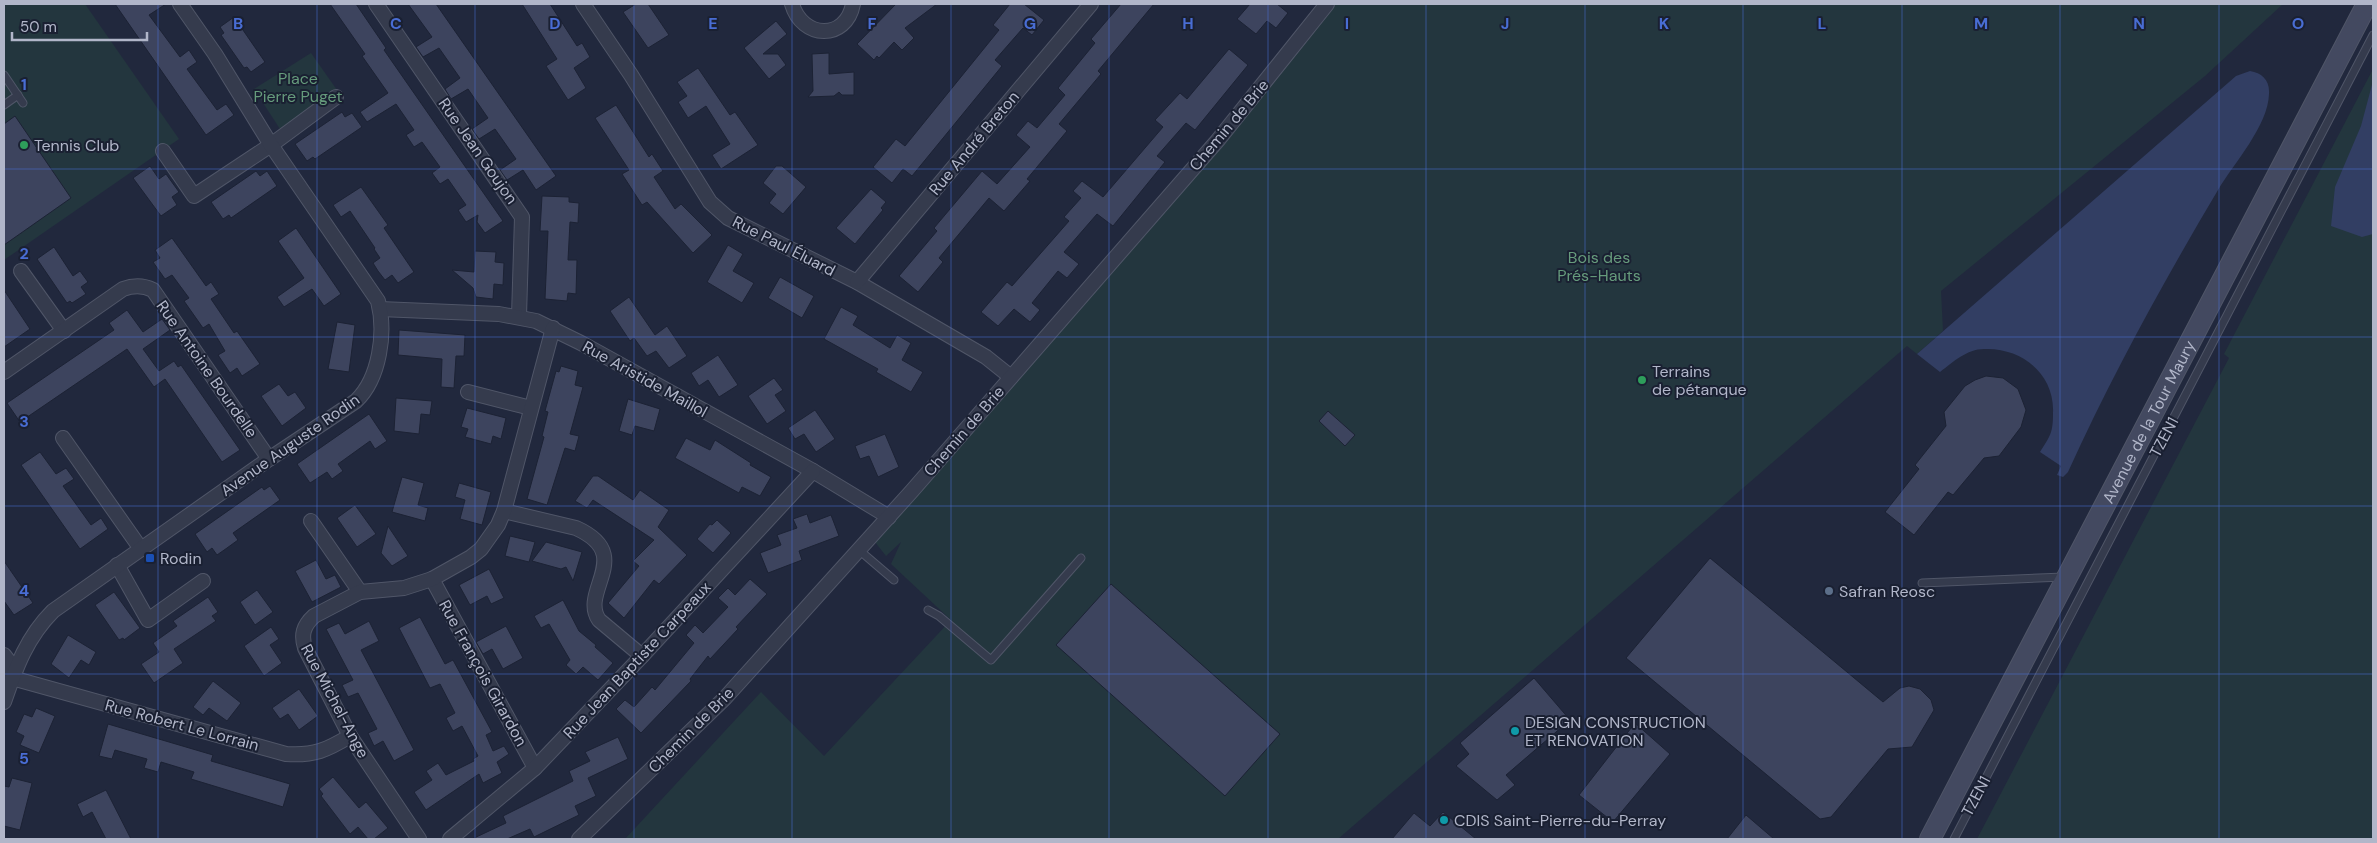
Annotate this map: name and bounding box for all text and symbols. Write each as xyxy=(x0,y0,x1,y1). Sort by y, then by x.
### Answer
scale bar xyxy=(12,10,148,42)
text: B xyxy=(233,13,243,34)
text: C xyxy=(390,13,402,34)
text: D xyxy=(549,13,561,34)
text: E xyxy=(708,13,718,34)
text: F xyxy=(868,13,877,34)
text: G xyxy=(1024,13,1036,34)
text: H xyxy=(1182,13,1194,34)
text: I xyxy=(1345,13,1349,34)
text: J xyxy=(1501,13,1509,34)
text: K xyxy=(1659,13,1670,34)
text: L xyxy=(1818,13,1827,34)
text: M xyxy=(1974,13,1988,34)
text: N xyxy=(2133,13,2145,34)
text: O xyxy=(2292,13,2304,34)
text: 50 m xyxy=(20,17,57,37)
park label: Place Pierre Puget xyxy=(253,68,343,107)
text: 1 xyxy=(21,74,27,95)
street label: Chemin de Brie xyxy=(1185,75,1273,175)
street label: Rue André Breton xyxy=(924,87,1024,199)
street label: Rue Jean Goujon xyxy=(434,94,522,208)
place label: Tennis Club xyxy=(34,135,119,156)
marker: Tennis Club xyxy=(18,139,30,151)
street label: Rue Paul Éluard xyxy=(729,211,839,281)
text: 2 xyxy=(19,243,29,264)
park label: Bois des Prés-Hauts xyxy=(1557,247,1641,286)
street label: Rue Antoine Bourdelle xyxy=(152,296,262,442)
street label: Rue Aristide Maillol xyxy=(579,336,711,422)
street label: Avenue de la Tour Maury xyxy=(2097,336,2200,507)
place label: Terrains de pétanque xyxy=(1652,361,1747,400)
marker: Terrains de pétanque xyxy=(1636,374,1648,386)
street label: Chemin de Brie xyxy=(919,381,1009,481)
street label: Avenue Auguste Rodin xyxy=(216,389,364,501)
text: 3 xyxy=(19,411,29,432)
street label: TZEN1 xyxy=(2145,413,2183,461)
place label: Rodin xyxy=(160,548,202,569)
marker: Rodin xyxy=(144,552,156,564)
street label: Rue Jean Baptiste Carpeaux xyxy=(559,577,715,743)
text: 4 xyxy=(19,580,29,601)
place label: Safran Reosc xyxy=(1839,581,1935,602)
marker: Safran Reosc xyxy=(1823,585,1835,597)
street label: Rue François Girardon xyxy=(434,596,532,750)
street label: Rue Michel-Ange xyxy=(296,640,374,762)
street label: Chemin de Brie xyxy=(644,683,738,777)
street label: Rue Robert Le Lorrain xyxy=(103,694,261,756)
place label: DESIGN CONSTRUCTION ET RENOVATION xyxy=(1525,712,1706,751)
marker: DESIGN CONSTRUCTION ET RENOVATION xyxy=(1509,725,1521,737)
text: 5 xyxy=(19,748,29,769)
street label: TZEN1 xyxy=(1957,772,1995,820)
place label: CDIS Saint-Pierre-du-Perray xyxy=(1454,810,1666,831)
marker: CDIS Saint-Pierre-du-Perray xyxy=(1438,814,1450,826)

